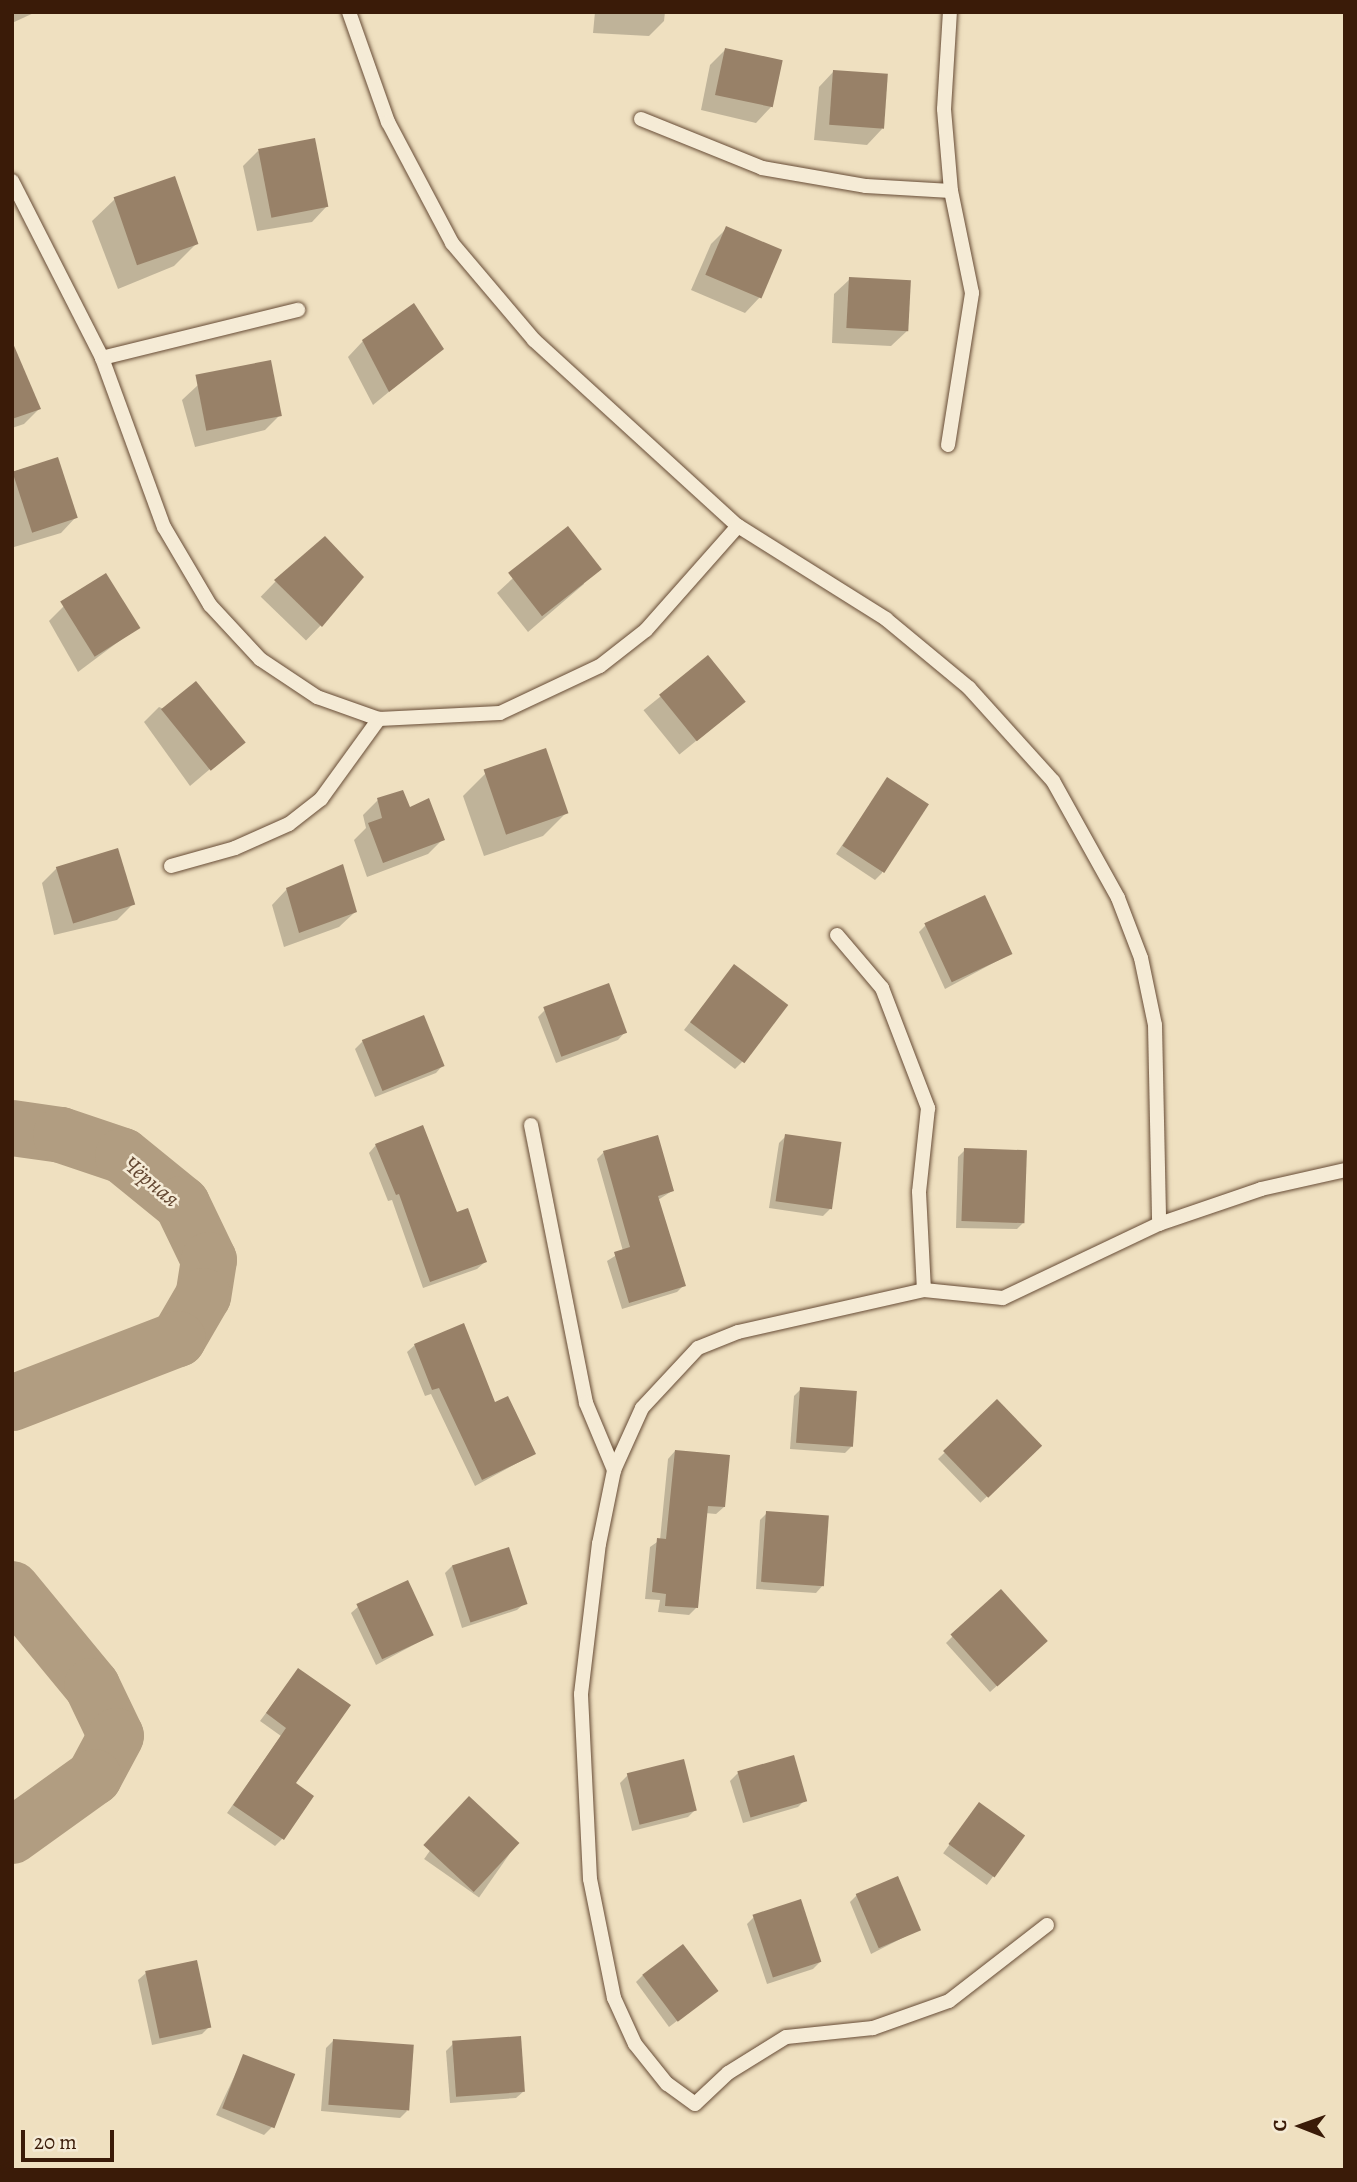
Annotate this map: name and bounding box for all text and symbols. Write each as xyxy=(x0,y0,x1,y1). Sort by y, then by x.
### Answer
water label: Чёрная xyxy=(117,1151,185,1213)
north arrow xyxy=(1266,2091,1336,2161)
scale bar xyxy=(24,2116,117,2160)
text: С xyxy=(1267,2120,1293,2132)
text: 20 m xyxy=(34,2128,77,2156)

